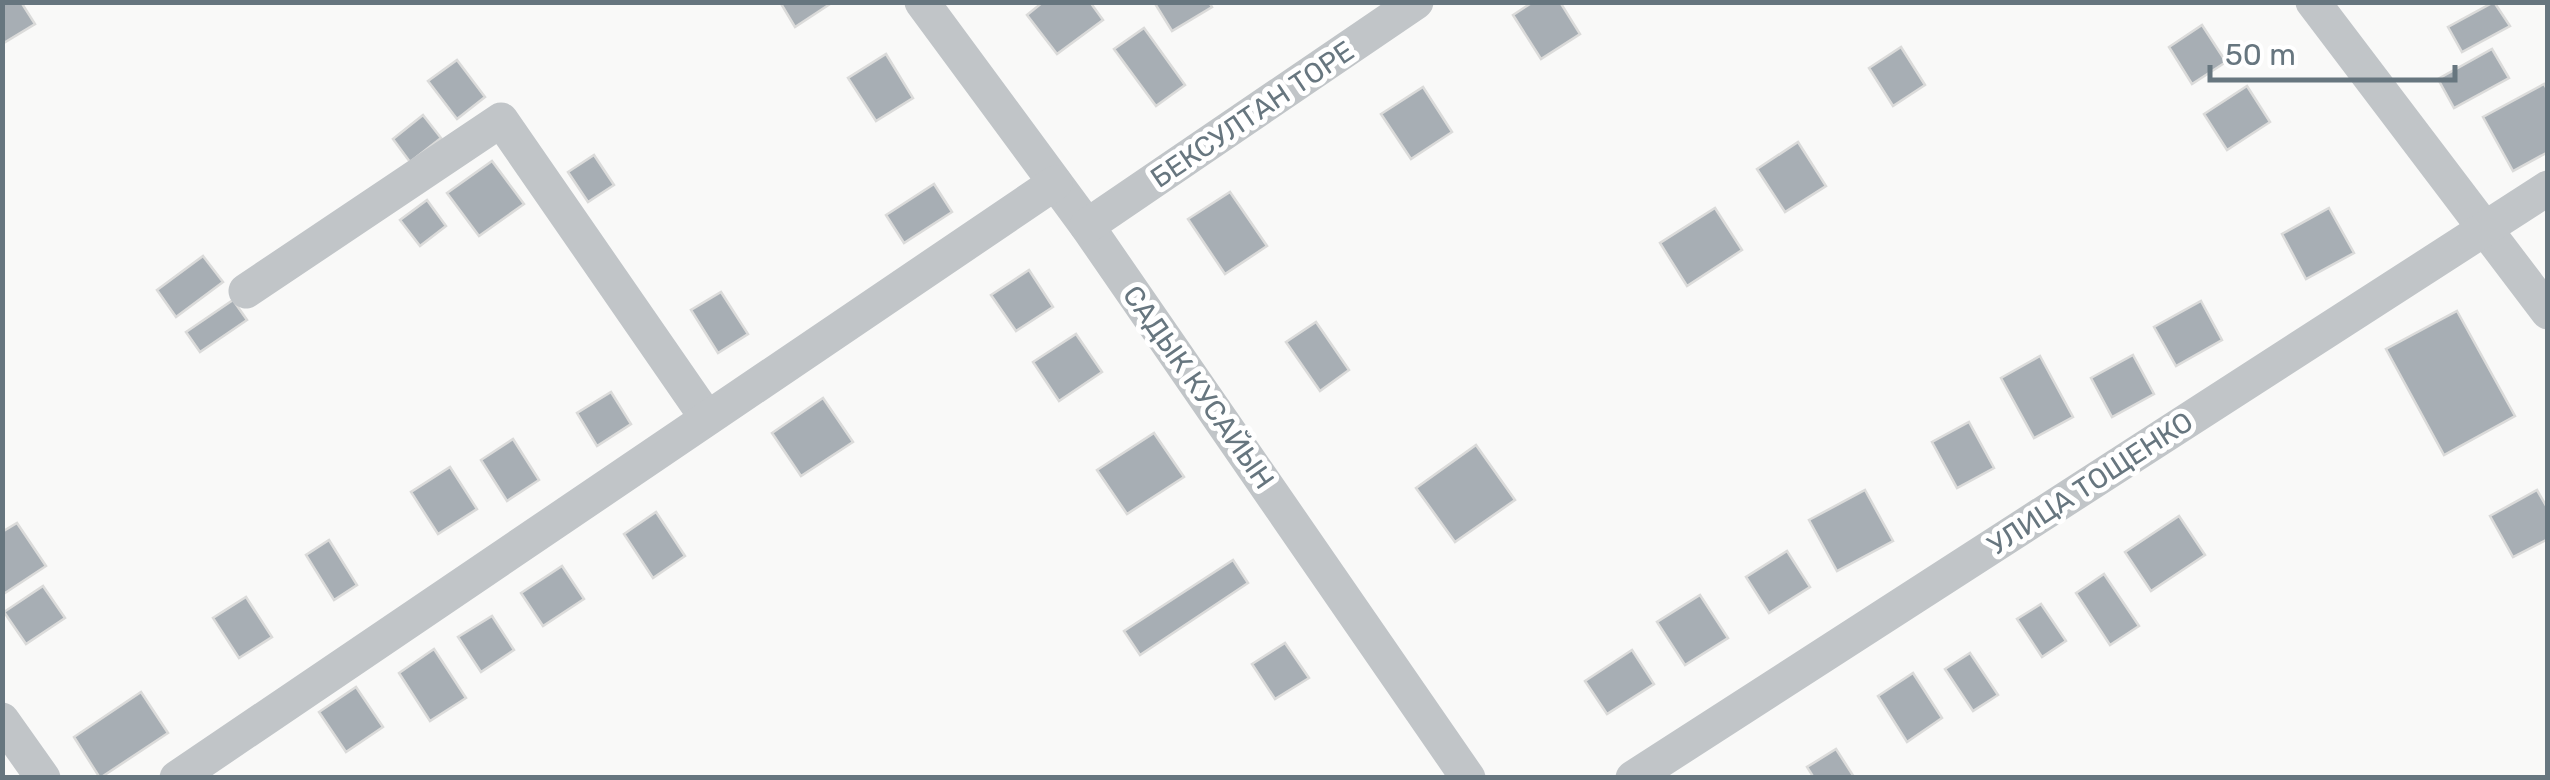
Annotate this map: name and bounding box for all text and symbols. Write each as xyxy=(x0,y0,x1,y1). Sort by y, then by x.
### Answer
scale bar xyxy=(2210,20,2455,82)
street label: БЕКСУЛТАН ТОРЕ xyxy=(1145,34,1360,195)
text: 50 m xyxy=(2225,37,2296,73)
street label: САДЫК КУСАЙЫН xyxy=(1116,279,1281,495)
street label: УЛИЦА ТОЩЕНКО xyxy=(1982,405,2199,562)

